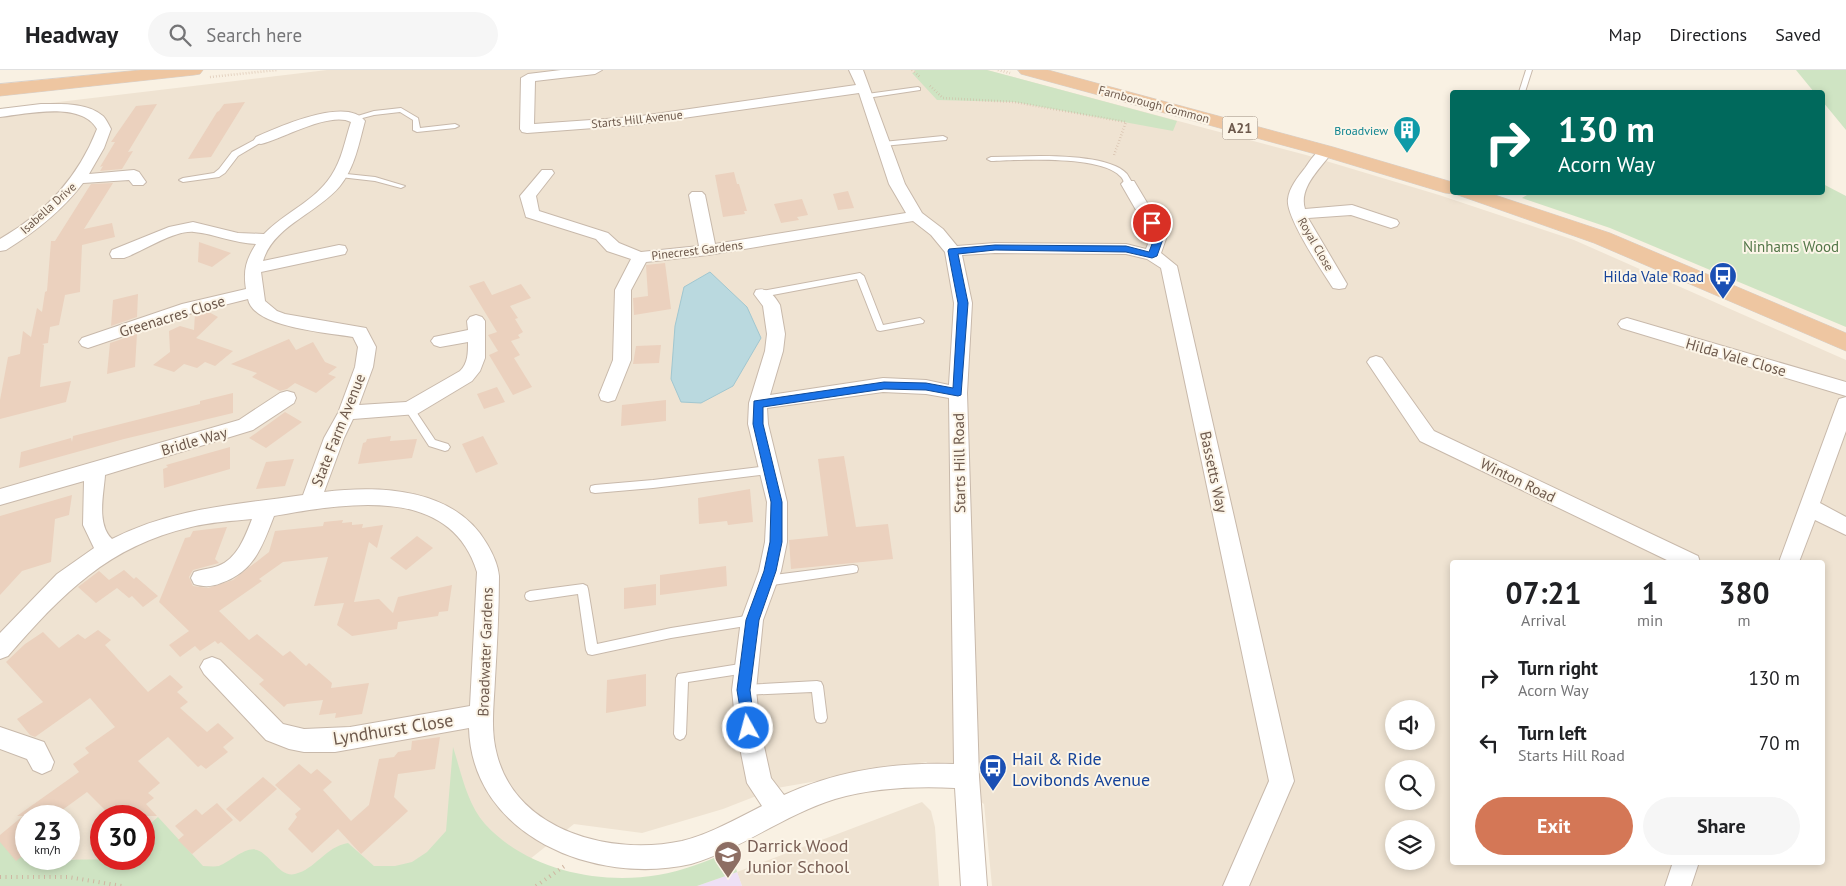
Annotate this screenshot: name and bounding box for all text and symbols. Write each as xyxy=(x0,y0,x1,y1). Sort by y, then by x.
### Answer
search box xyxy=(148,12,498,57)
text: Headway xyxy=(25,19,118,50)
icon: search xyxy=(166,21,194,49)
text: Search here xyxy=(206,23,302,47)
text: Map xyxy=(1609,23,1641,46)
text: Directions xyxy=(1669,23,1747,46)
text: Saved xyxy=(1775,23,1821,46)
street label: Farnborough Common xyxy=(1097,82,1211,126)
text: 130 m xyxy=(1558,106,1655,152)
street label: Starts Hill Avenue xyxy=(591,107,683,131)
icon: right xyxy=(1475,110,1540,175)
building icon: Broadview xyxy=(1392,115,1422,154)
road number: A21 xyxy=(1222,116,1258,140)
place label: Broadview xyxy=(1334,123,1388,138)
text: Acorn Way xyxy=(1558,150,1655,178)
street label: Isabella Drive xyxy=(17,179,79,237)
pin xyxy=(1131,202,1173,244)
icon: arrive xyxy=(1138,209,1166,237)
street label: Royal Close xyxy=(1295,215,1337,273)
street label: Pinecrest Gardens xyxy=(650,237,744,263)
park label: Ninhams Wood xyxy=(1743,237,1839,256)
bus stop icon: Hilda Vale Road xyxy=(1708,261,1738,300)
place label: Hilda Vale Road xyxy=(1603,267,1704,286)
street label: Greenacres Close xyxy=(117,291,227,341)
street label: Hilda Vale Close xyxy=(1684,334,1788,380)
street label: State Farm Avenue xyxy=(307,371,369,489)
street label: Starts Hill Road xyxy=(949,413,969,513)
street label: Bridle Way xyxy=(159,423,229,459)
street label: Bassetts Way xyxy=(1196,429,1232,515)
street label: Winton Road xyxy=(1477,454,1559,506)
text: 07:21 xyxy=(1505,573,1582,612)
text: 1 xyxy=(1642,573,1659,612)
text: 380 xyxy=(1718,573,1770,612)
street label: Broadwater Gardens xyxy=(473,587,497,717)
text: Arrival xyxy=(1521,610,1566,630)
text: min xyxy=(1637,610,1663,630)
text: m xyxy=(1738,610,1751,630)
text: Turn right xyxy=(1518,656,1598,680)
icon: right xyxy=(1475,664,1503,692)
text: 130 m xyxy=(1748,666,1800,690)
text: Acorn Way xyxy=(1518,680,1589,700)
map controls xyxy=(1385,700,1435,870)
button: sound xyxy=(1385,700,1435,750)
position arrow xyxy=(721,701,773,753)
street label: Lyndhurst Close xyxy=(331,708,455,750)
text: Turn left xyxy=(1518,721,1587,745)
icon: left xyxy=(1475,729,1503,757)
text: 70 m xyxy=(1759,731,1800,755)
text: Starts Hill Road xyxy=(1518,745,1625,765)
place label: Hail & Ride Lovibonds Avenue xyxy=(1012,747,1150,791)
bus stop icon: Hail & Ride Lovibonds Avenue xyxy=(978,753,1008,792)
button: search xyxy=(1385,760,1435,810)
button: Exit xyxy=(1475,797,1633,855)
button: Share xyxy=(1643,797,1800,855)
speed limit sign: 30 xyxy=(90,805,155,870)
text: 23 xyxy=(33,815,62,847)
button: layers xyxy=(1385,820,1435,870)
place label: Darrick Wood Junior School xyxy=(746,834,850,878)
school or university icon: Darrick Wood Junior School xyxy=(713,840,743,879)
text: km/h xyxy=(34,842,61,857)

